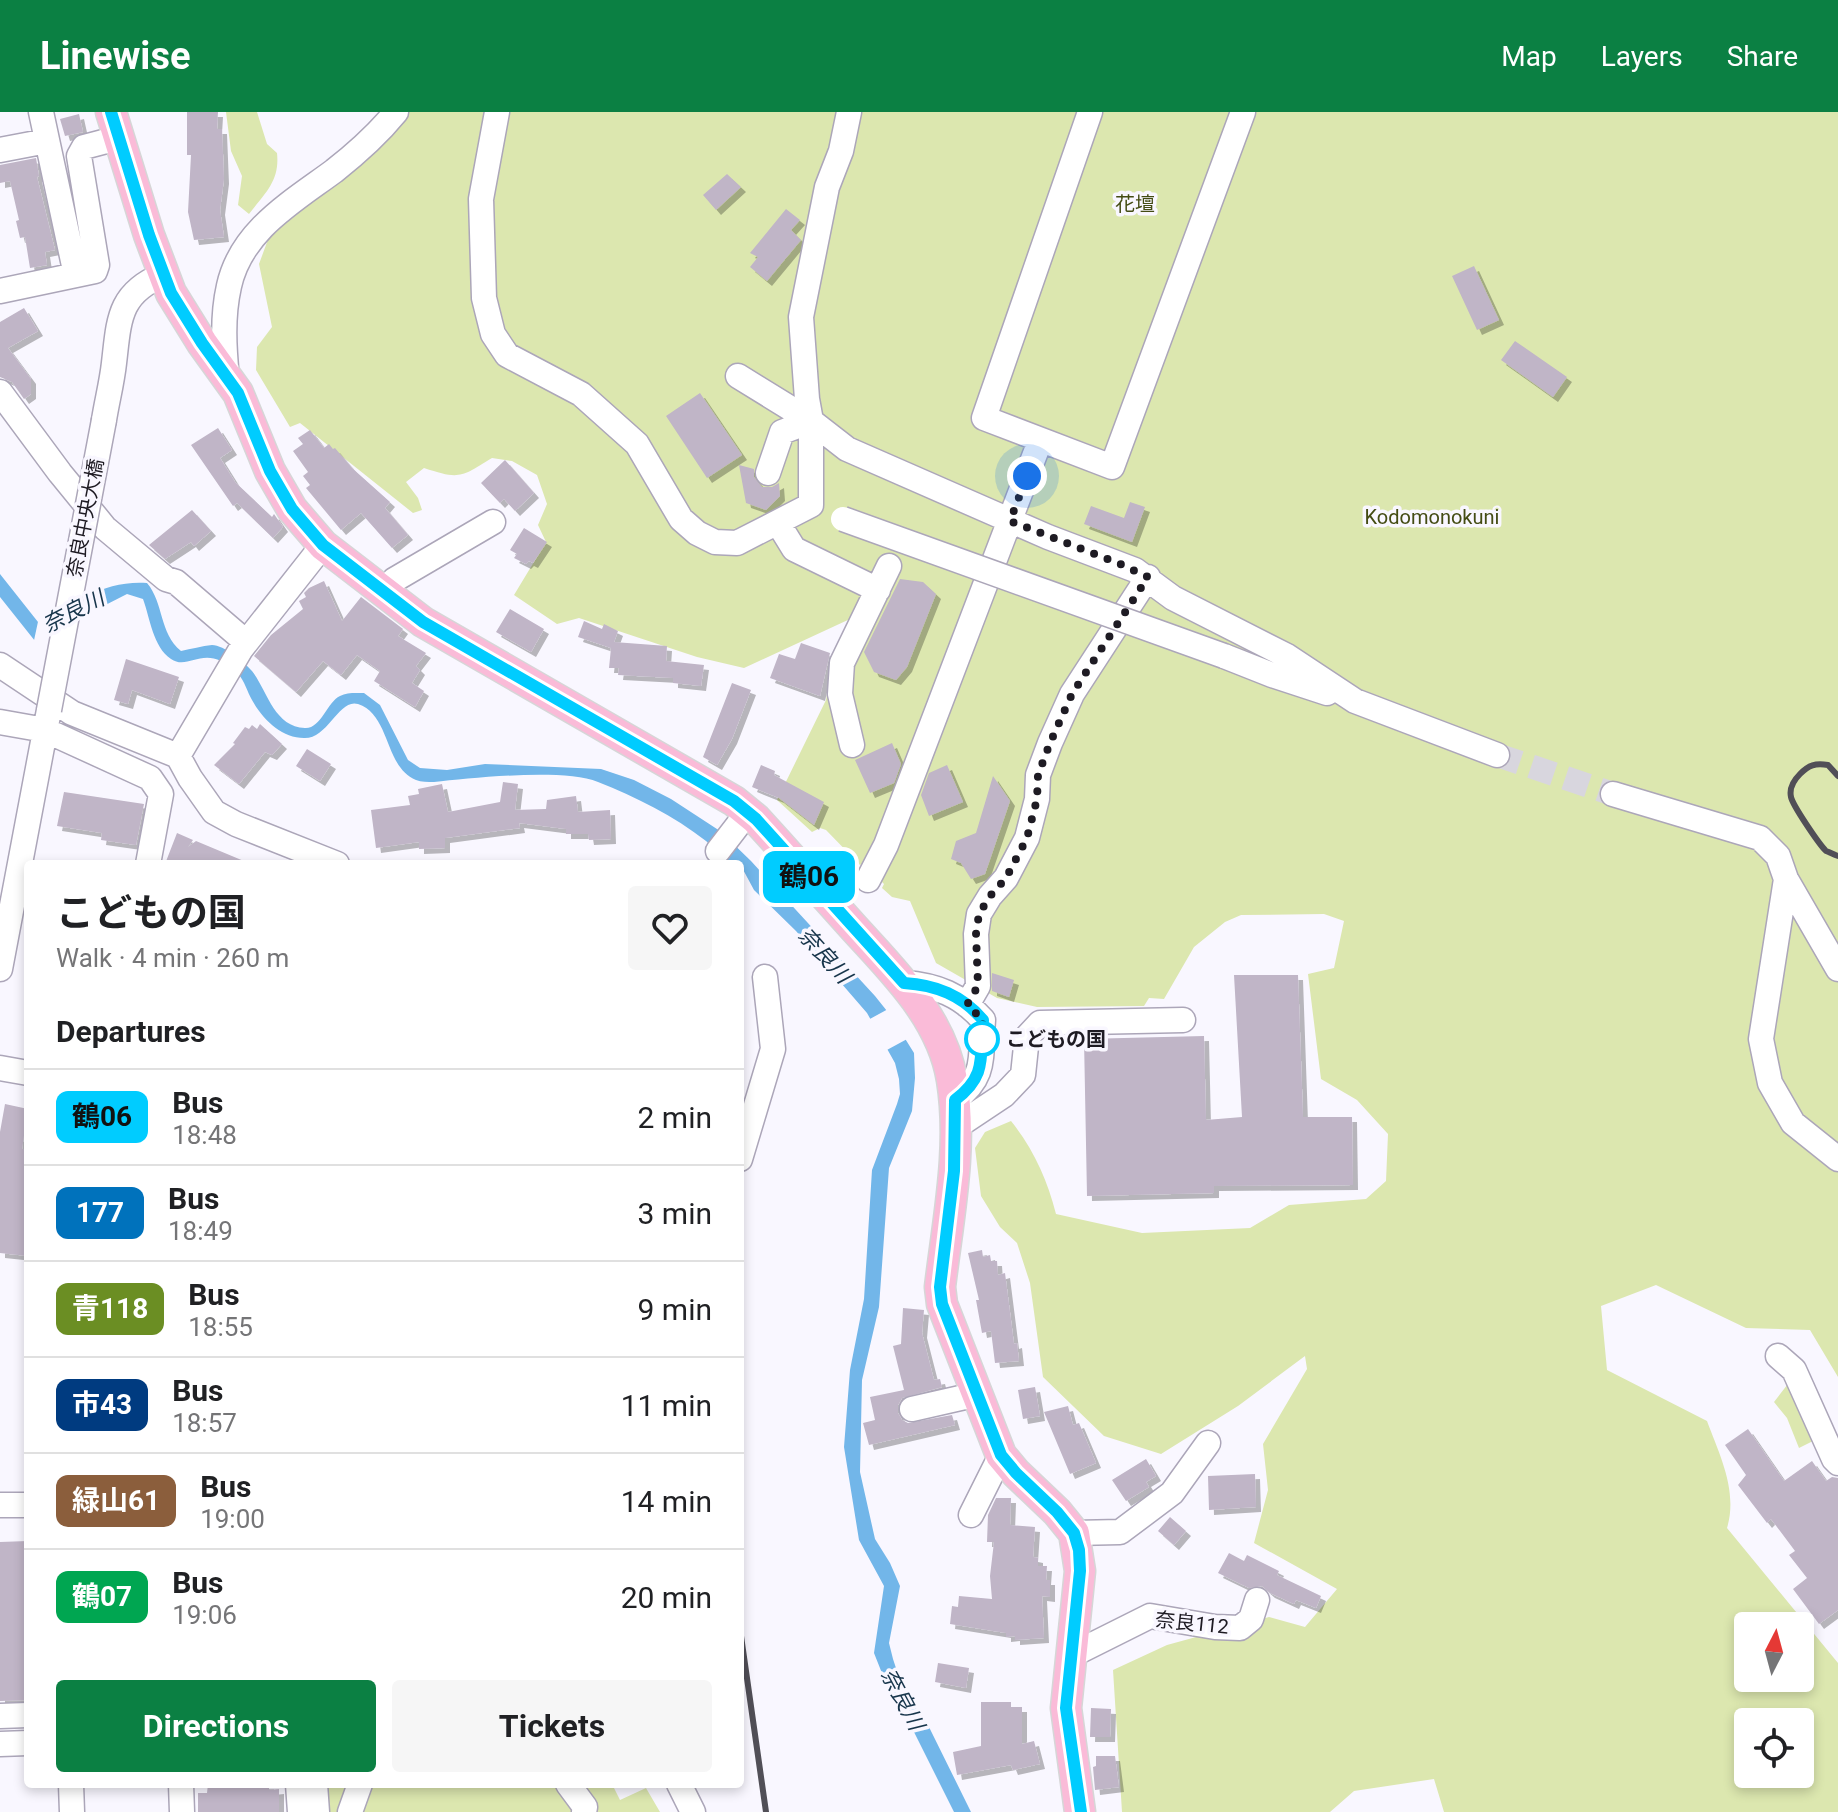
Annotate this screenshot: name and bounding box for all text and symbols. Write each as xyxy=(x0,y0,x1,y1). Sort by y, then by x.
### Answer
text: Linewise xyxy=(40,34,190,78)
text: Map xyxy=(1501,40,1557,73)
text: Layers xyxy=(1601,40,1683,73)
text: Share xyxy=(1727,40,1798,73)
park label: 花壇 xyxy=(1115,192,1155,216)
your location xyxy=(1007,456,1047,496)
street label: 奈良中央大橋 xyxy=(62,457,108,579)
park label: Kodomonokuni xyxy=(1365,505,1499,529)
water label: 奈良川 xyxy=(38,584,110,638)
line badge: 鶴06 xyxy=(763,851,855,903)
text: 鶴06 xyxy=(779,860,839,893)
button: heart xyxy=(628,886,712,970)
text: こどもの国 xyxy=(56,891,246,935)
water label: 奈良川 xyxy=(793,922,857,990)
text: Walk · 4 min · 260 m xyxy=(56,943,289,973)
text: Departures xyxy=(56,1014,206,1049)
marker: こどもの国 xyxy=(965,1022,999,1056)
place label: こどもの国 xyxy=(1006,1027,1106,1051)
text: Bus xyxy=(172,1085,224,1120)
text: 鶴06 xyxy=(72,1100,132,1133)
text: 2 min xyxy=(638,1100,712,1135)
text: 18:48 xyxy=(172,1120,237,1150)
text: Bus xyxy=(168,1181,219,1216)
text: 177 xyxy=(76,1196,124,1229)
text: 3 min xyxy=(638,1196,712,1231)
text: 18:49 xyxy=(168,1216,233,1246)
text: Bus xyxy=(188,1277,240,1312)
text: 青118 xyxy=(72,1292,148,1325)
text: 9 min xyxy=(638,1292,712,1327)
text: 18:55 xyxy=(188,1312,253,1342)
text: Bus xyxy=(172,1373,224,1408)
text: 市43 xyxy=(72,1388,132,1421)
text: 11 min xyxy=(621,1388,712,1423)
text: 18:57 xyxy=(172,1408,237,1438)
text: Bus xyxy=(200,1469,252,1504)
text: 緑山61 xyxy=(72,1484,160,1517)
text: 14 min xyxy=(621,1484,712,1519)
text: 19:00 xyxy=(200,1504,265,1534)
text: Bus xyxy=(172,1565,224,1600)
text: 鶴07 xyxy=(72,1580,132,1613)
text: 20 min xyxy=(621,1580,712,1615)
text: 19:06 xyxy=(172,1600,237,1630)
street label: 奈良112 xyxy=(1154,1607,1230,1639)
north arrow xyxy=(1734,1612,1814,1692)
map controls xyxy=(1734,1612,1814,1788)
water label: 奈良川 xyxy=(876,1664,930,1736)
button: Directions xyxy=(56,1680,376,1772)
button: Tickets xyxy=(392,1680,712,1772)
button: locate xyxy=(1734,1708,1814,1788)

